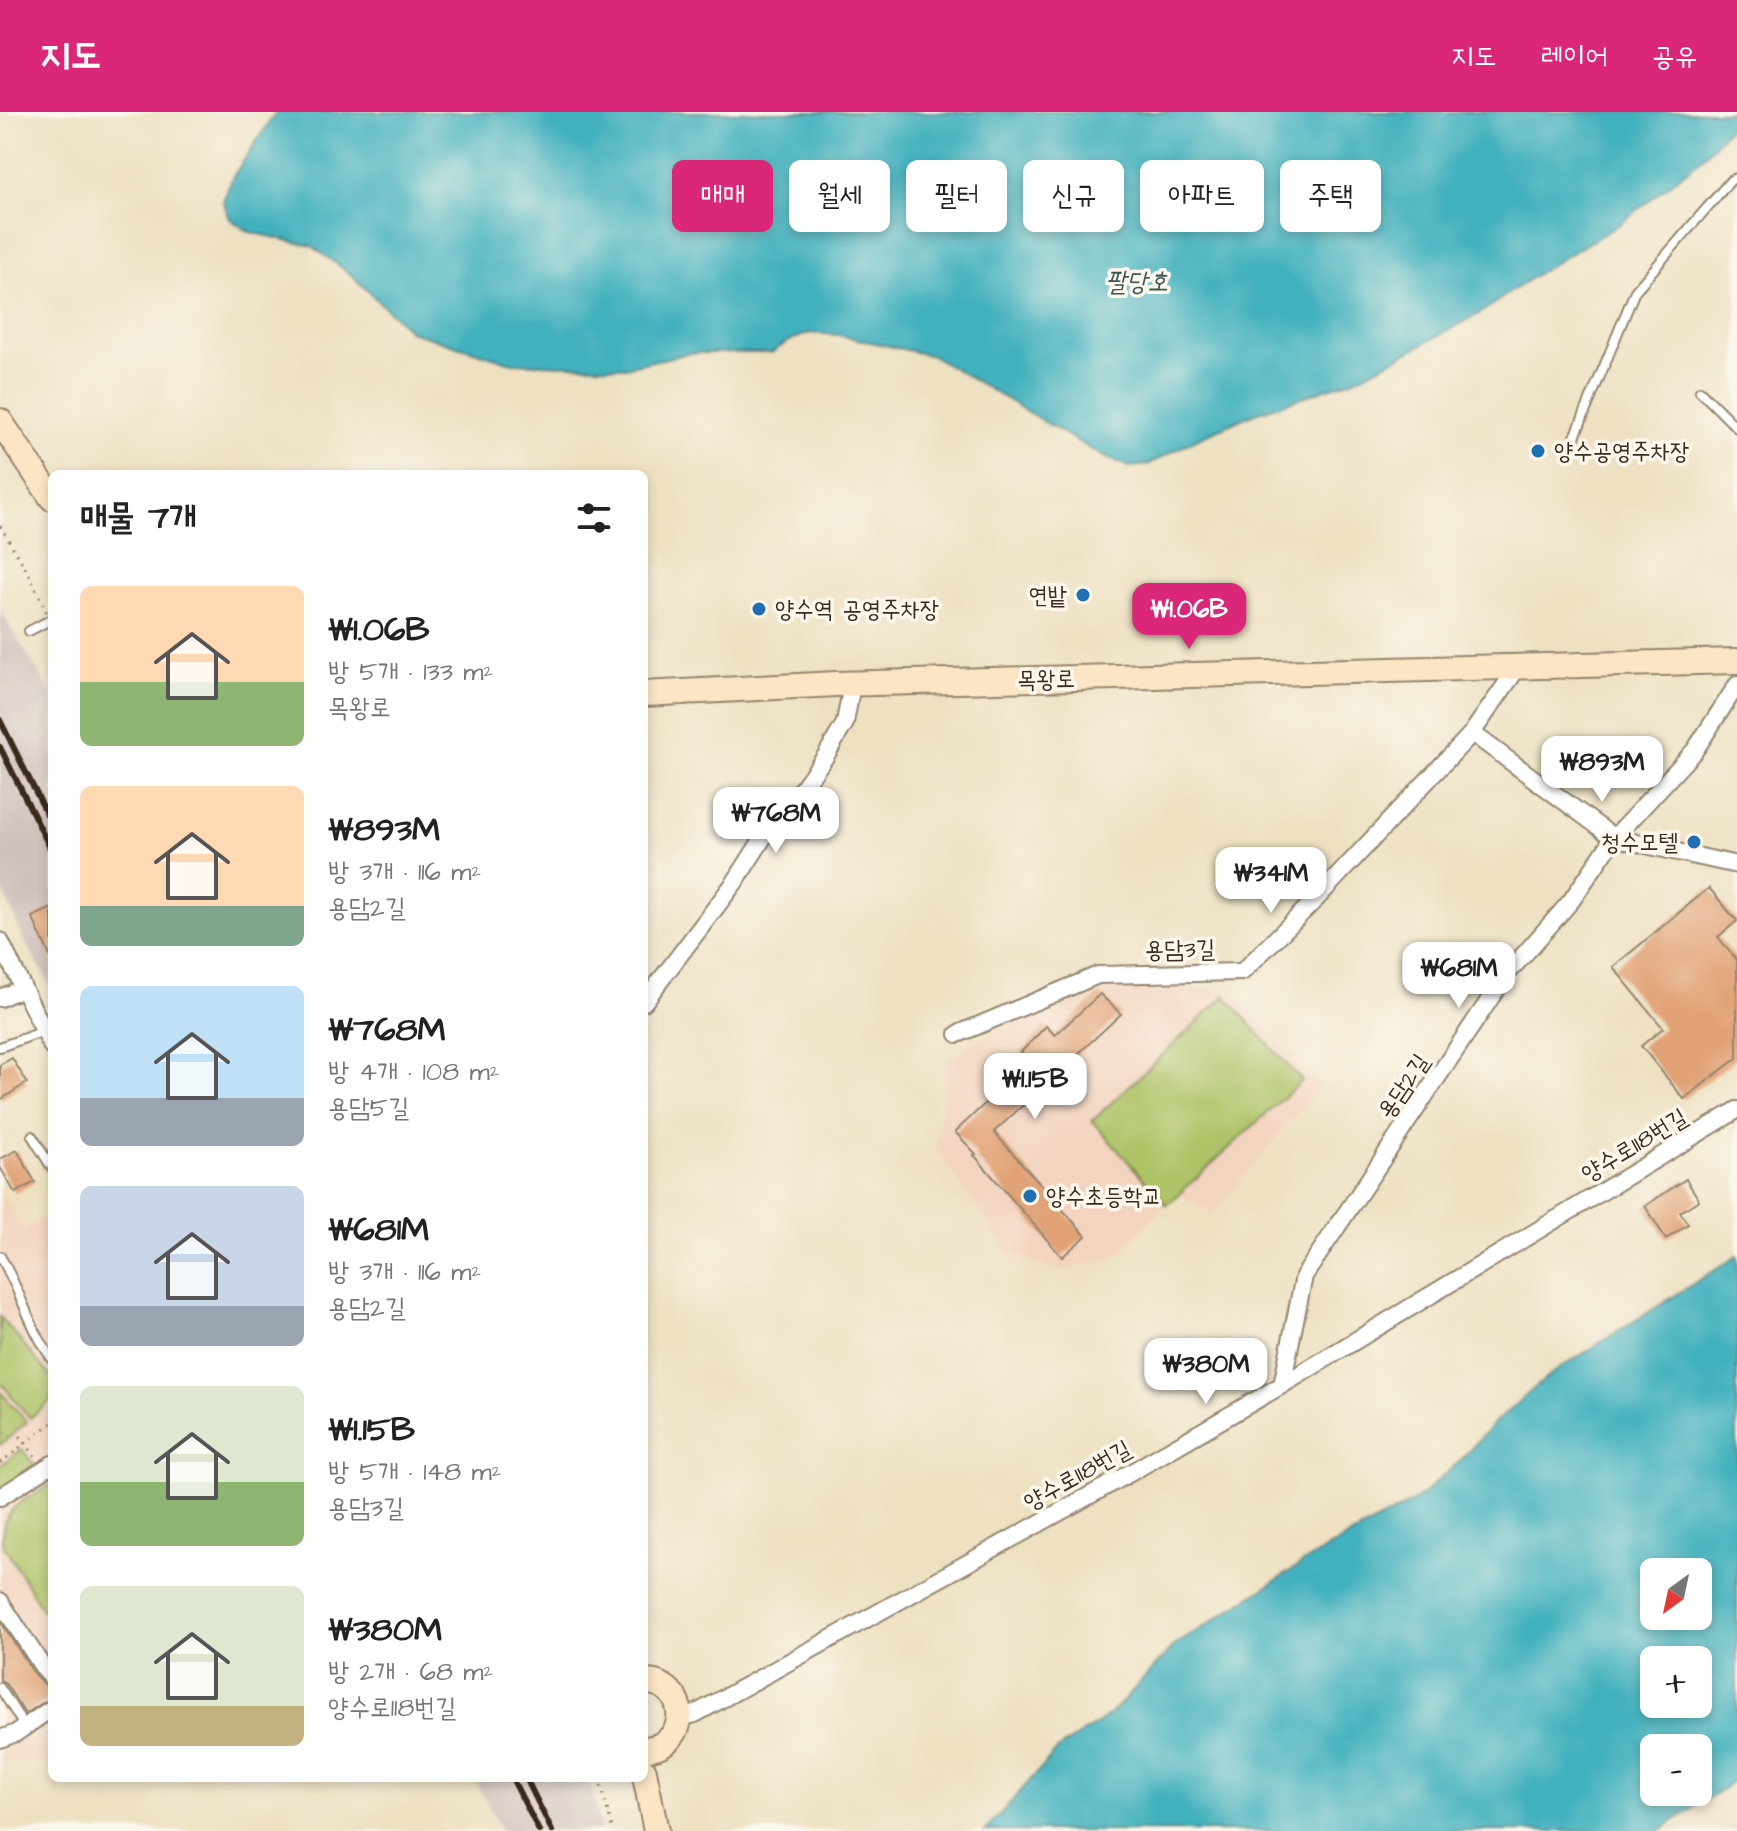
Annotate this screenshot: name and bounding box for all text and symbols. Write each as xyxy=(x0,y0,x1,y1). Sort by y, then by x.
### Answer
text: 지도 xyxy=(40,30,101,82)
text: 지도 xyxy=(1451,37,1496,76)
text: 레이어 xyxy=(1540,37,1608,76)
text: 공유 xyxy=(1652,37,1697,76)
chip: 매매 xyxy=(672,160,773,232)
chip: 월세 xyxy=(789,160,890,232)
chip: 필터 xyxy=(906,160,1007,232)
chip: 신규 xyxy=(1023,160,1124,232)
chip: 아파트 xyxy=(1140,160,1264,232)
chip: 주택 xyxy=(1280,160,1381,232)
water label: 팔당호 xyxy=(1106,264,1168,300)
place label: 양수공영주차장 xyxy=(1554,435,1689,469)
marker: 양수공영주차장 xyxy=(1529,442,1547,460)
text: 매물 7개 xyxy=(80,494,197,542)
icon: filters xyxy=(572,496,616,540)
place label: 연밭 xyxy=(1028,579,1067,613)
pin: ₩1.06B xyxy=(1124,583,1254,651)
marker: 연밭 xyxy=(1074,586,1092,604)
text: ₩1.06B xyxy=(1150,591,1228,627)
place label: 양수역 공영주차장 xyxy=(775,593,939,627)
marker: 양수역 공영주차장 xyxy=(750,600,768,618)
text: ₩1.06B xyxy=(328,606,429,654)
icon: home xyxy=(144,618,240,714)
text: 방 5개 · 133 m² xyxy=(328,654,493,690)
street label: 목왕로 xyxy=(1017,662,1075,698)
text: 목왕로 xyxy=(328,690,391,726)
pin: ₩893M xyxy=(1546,736,1658,804)
text: ₩893M xyxy=(1559,744,1645,780)
pin: ₩768M xyxy=(720,787,832,855)
text: ₩768M xyxy=(731,795,821,831)
text: ₩893M xyxy=(328,806,440,854)
icon: home xyxy=(144,818,240,914)
place label: 청수모텔 xyxy=(1601,826,1678,860)
marker: 청수모텔 xyxy=(1685,833,1703,851)
pin: ₩341M xyxy=(1215,847,1327,915)
text: 방 3개 · 116 m² xyxy=(328,854,481,890)
text: ₩341M xyxy=(1233,855,1309,891)
text: 용담2길 xyxy=(328,890,406,926)
street label: 용담3길 xyxy=(1145,932,1215,968)
pin: ₩681M xyxy=(1403,942,1515,1010)
text: ₩681M xyxy=(1420,950,1498,986)
text: ₩768M xyxy=(328,1006,446,1054)
icon: home xyxy=(144,1018,240,1114)
street label: 용담2길 xyxy=(1370,1047,1438,1126)
pin: ₩1.15B xyxy=(970,1053,1100,1121)
text: 방 4개 · 108 m² xyxy=(328,1054,499,1090)
text: ₩1.15B xyxy=(1002,1061,1068,1097)
text: 용담5길 xyxy=(328,1090,409,1126)
street label: 양수로118번길 xyxy=(1575,1101,1694,1191)
place label: 양수초등학교 xyxy=(1046,1180,1162,1214)
marker: 양수초등학교 xyxy=(1021,1187,1039,1205)
text: ₩681M xyxy=(328,1206,429,1254)
icon: home xyxy=(144,1218,240,1314)
text: 방 3개 · 116 m² xyxy=(328,1254,481,1290)
text: 용담2길 xyxy=(328,1290,406,1326)
pin: ₩380M xyxy=(1150,1338,1262,1406)
text: ₩380M xyxy=(1162,1346,1250,1382)
text: ₩1.15B xyxy=(328,1406,415,1454)
icon: home xyxy=(144,1418,240,1514)
street label: 양수로118번길 xyxy=(1018,1432,1137,1519)
text: 방 5개 · 148 m² xyxy=(328,1454,501,1490)
text: 용담3길 xyxy=(328,1490,404,1526)
north arrow xyxy=(1640,1558,1712,1630)
map controls xyxy=(1640,1558,1712,1806)
text: ₩380M xyxy=(328,1606,442,1654)
icon: home xyxy=(144,1618,240,1714)
button: + xyxy=(1640,1646,1712,1718)
text: 방 2개 · 68 m² xyxy=(328,1654,493,1690)
text: 양수로118번길 xyxy=(328,1690,456,1726)
button: − xyxy=(1640,1734,1712,1806)

